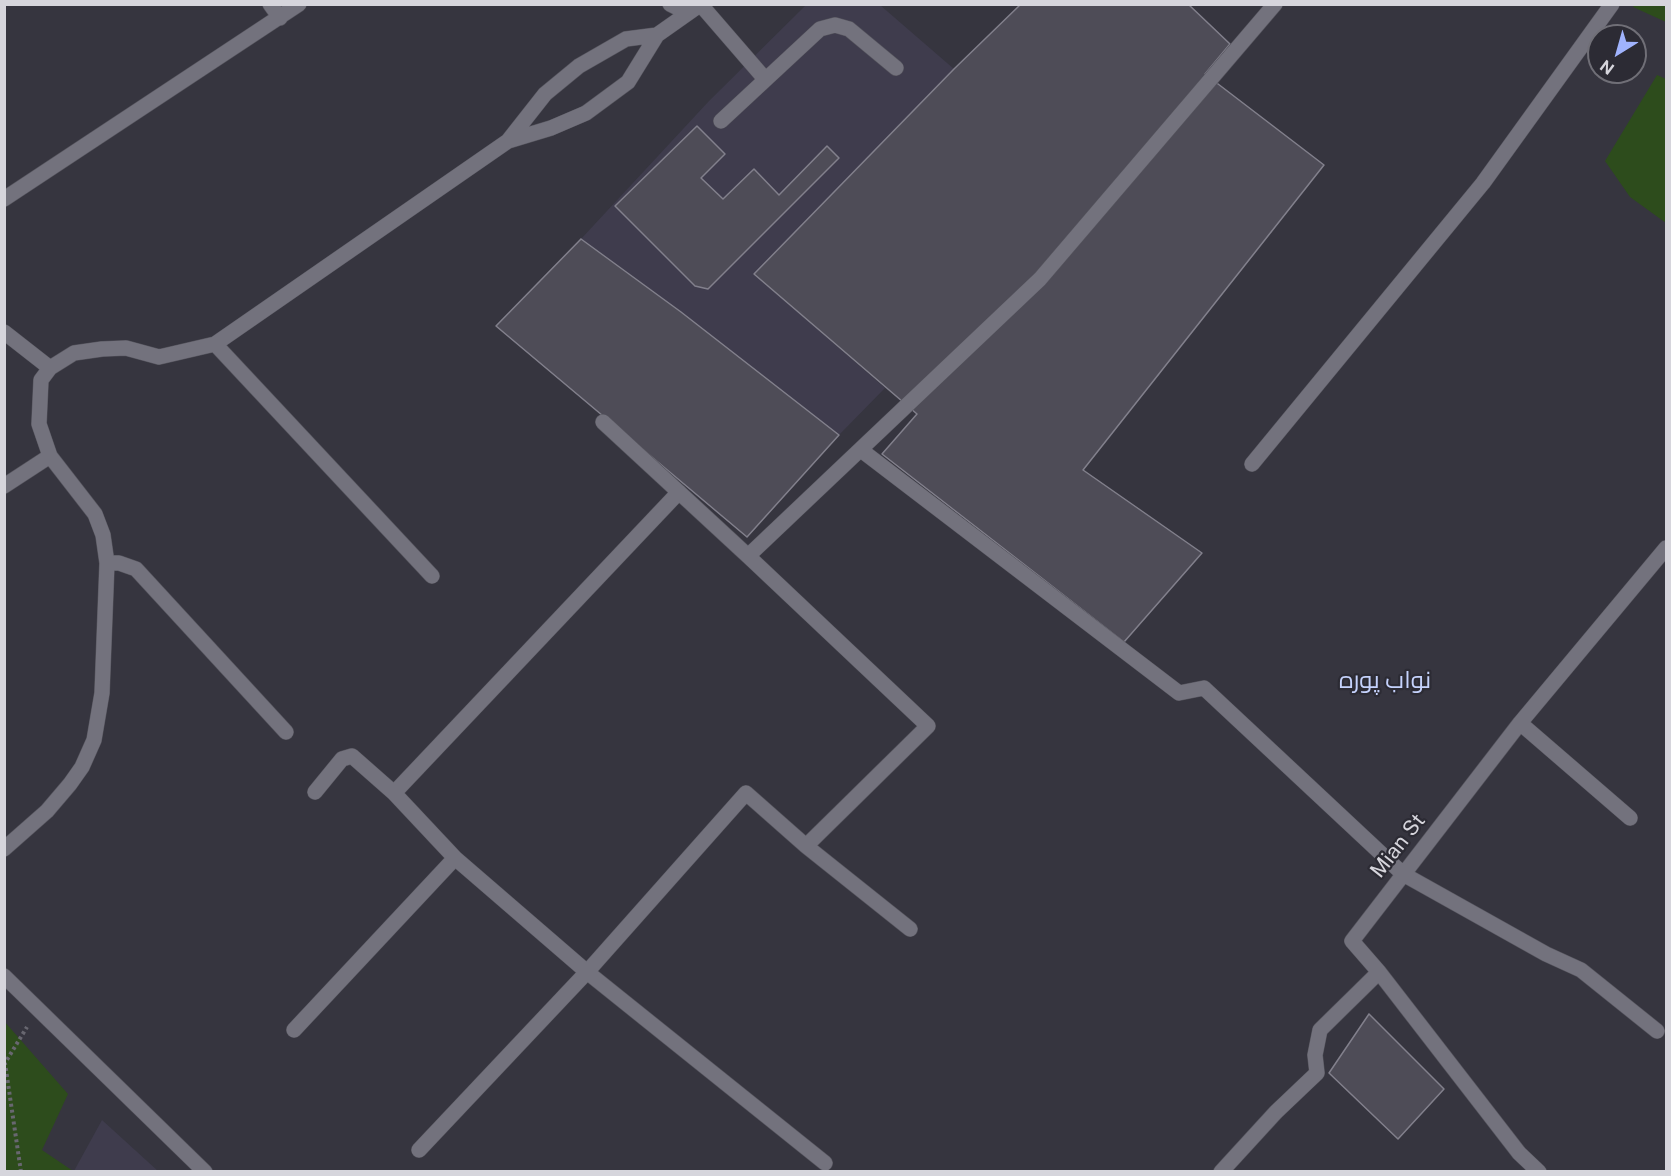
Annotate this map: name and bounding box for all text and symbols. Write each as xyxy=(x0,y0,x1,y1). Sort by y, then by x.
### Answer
north arrow xyxy=(1587,24,1647,84)
text: N xyxy=(1596,56,1618,79)
district label: نواب پورہ xyxy=(1339,667,1431,695)
street label: Mian St xyxy=(1365,809,1431,883)

